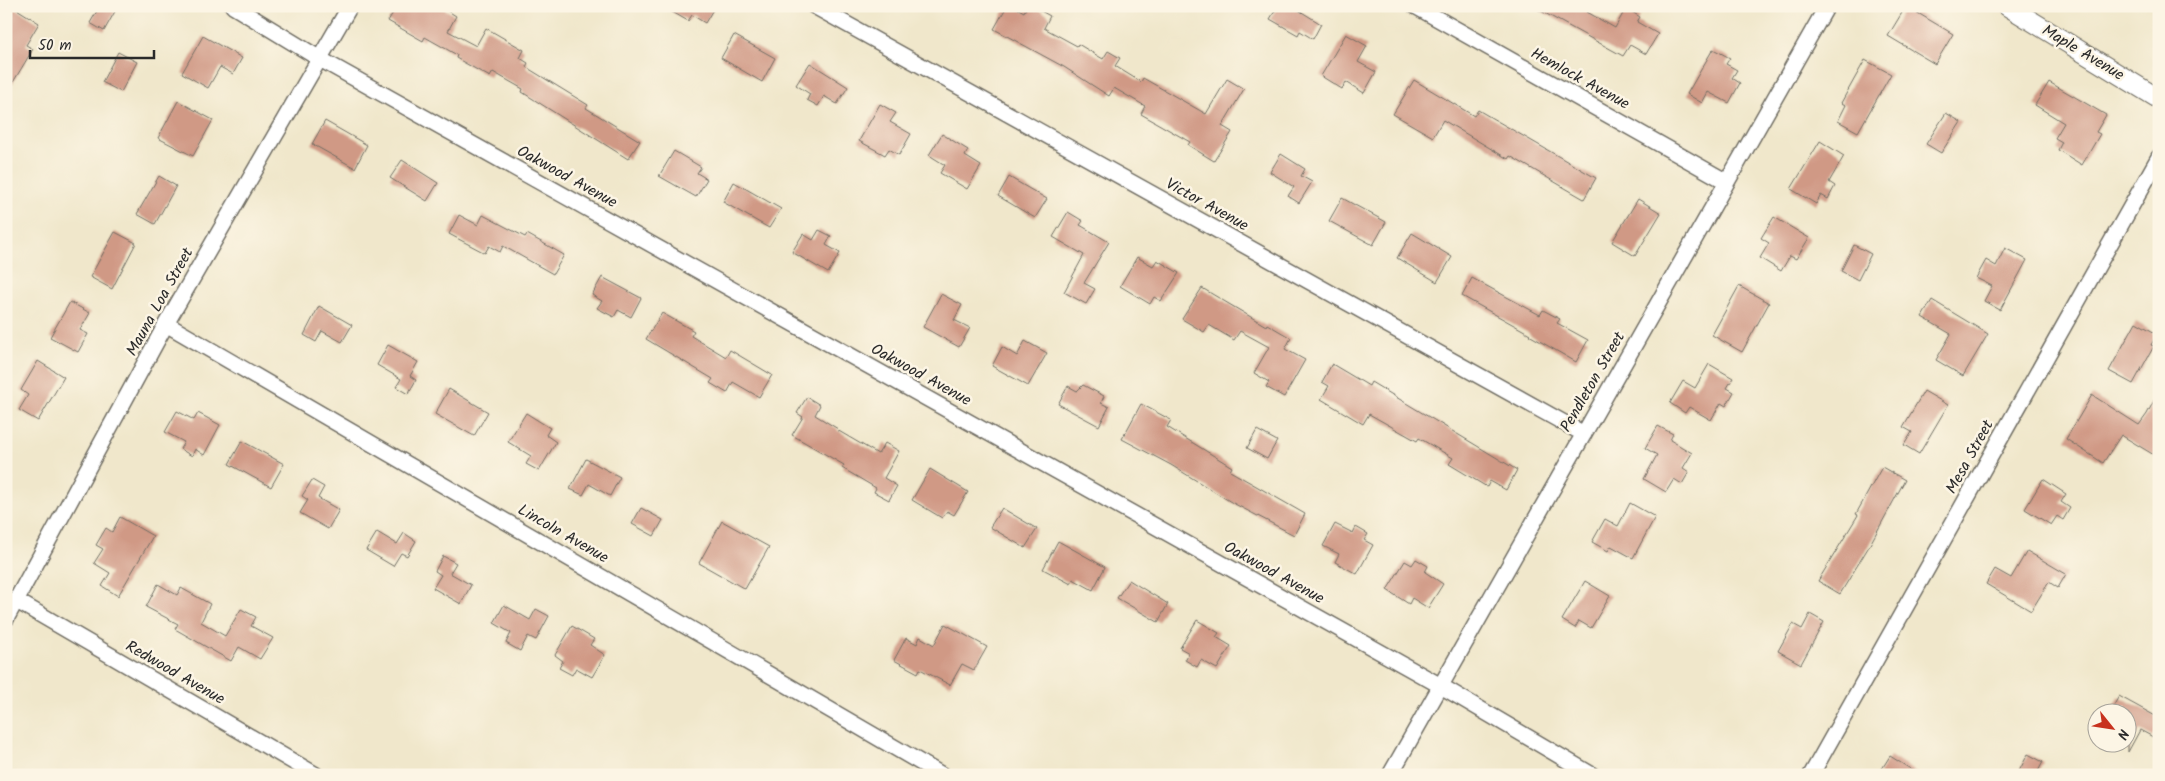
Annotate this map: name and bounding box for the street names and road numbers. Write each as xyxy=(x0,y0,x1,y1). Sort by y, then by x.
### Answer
street label: Maple Avenue xyxy=(2037,18,2129,88)
street label: Hemlock Avenue xyxy=(1526,41,1634,117)
street label: Oakwood Avenue xyxy=(512,139,622,215)
street label: Victor Avenue xyxy=(1161,172,1253,238)
street label: Mauna Loa Street xyxy=(120,242,201,361)
street label: Pendleton Street xyxy=(1554,326,1632,437)
street label: Oakwood Avenue xyxy=(866,337,976,413)
street label: Mesa Street xyxy=(1939,415,2001,499)
street label: Lincoln Avenue xyxy=(513,498,613,570)
street label: Oakwood Avenue xyxy=(1219,535,1329,611)
street label: Redwood Avenue xyxy=(121,634,229,712)

